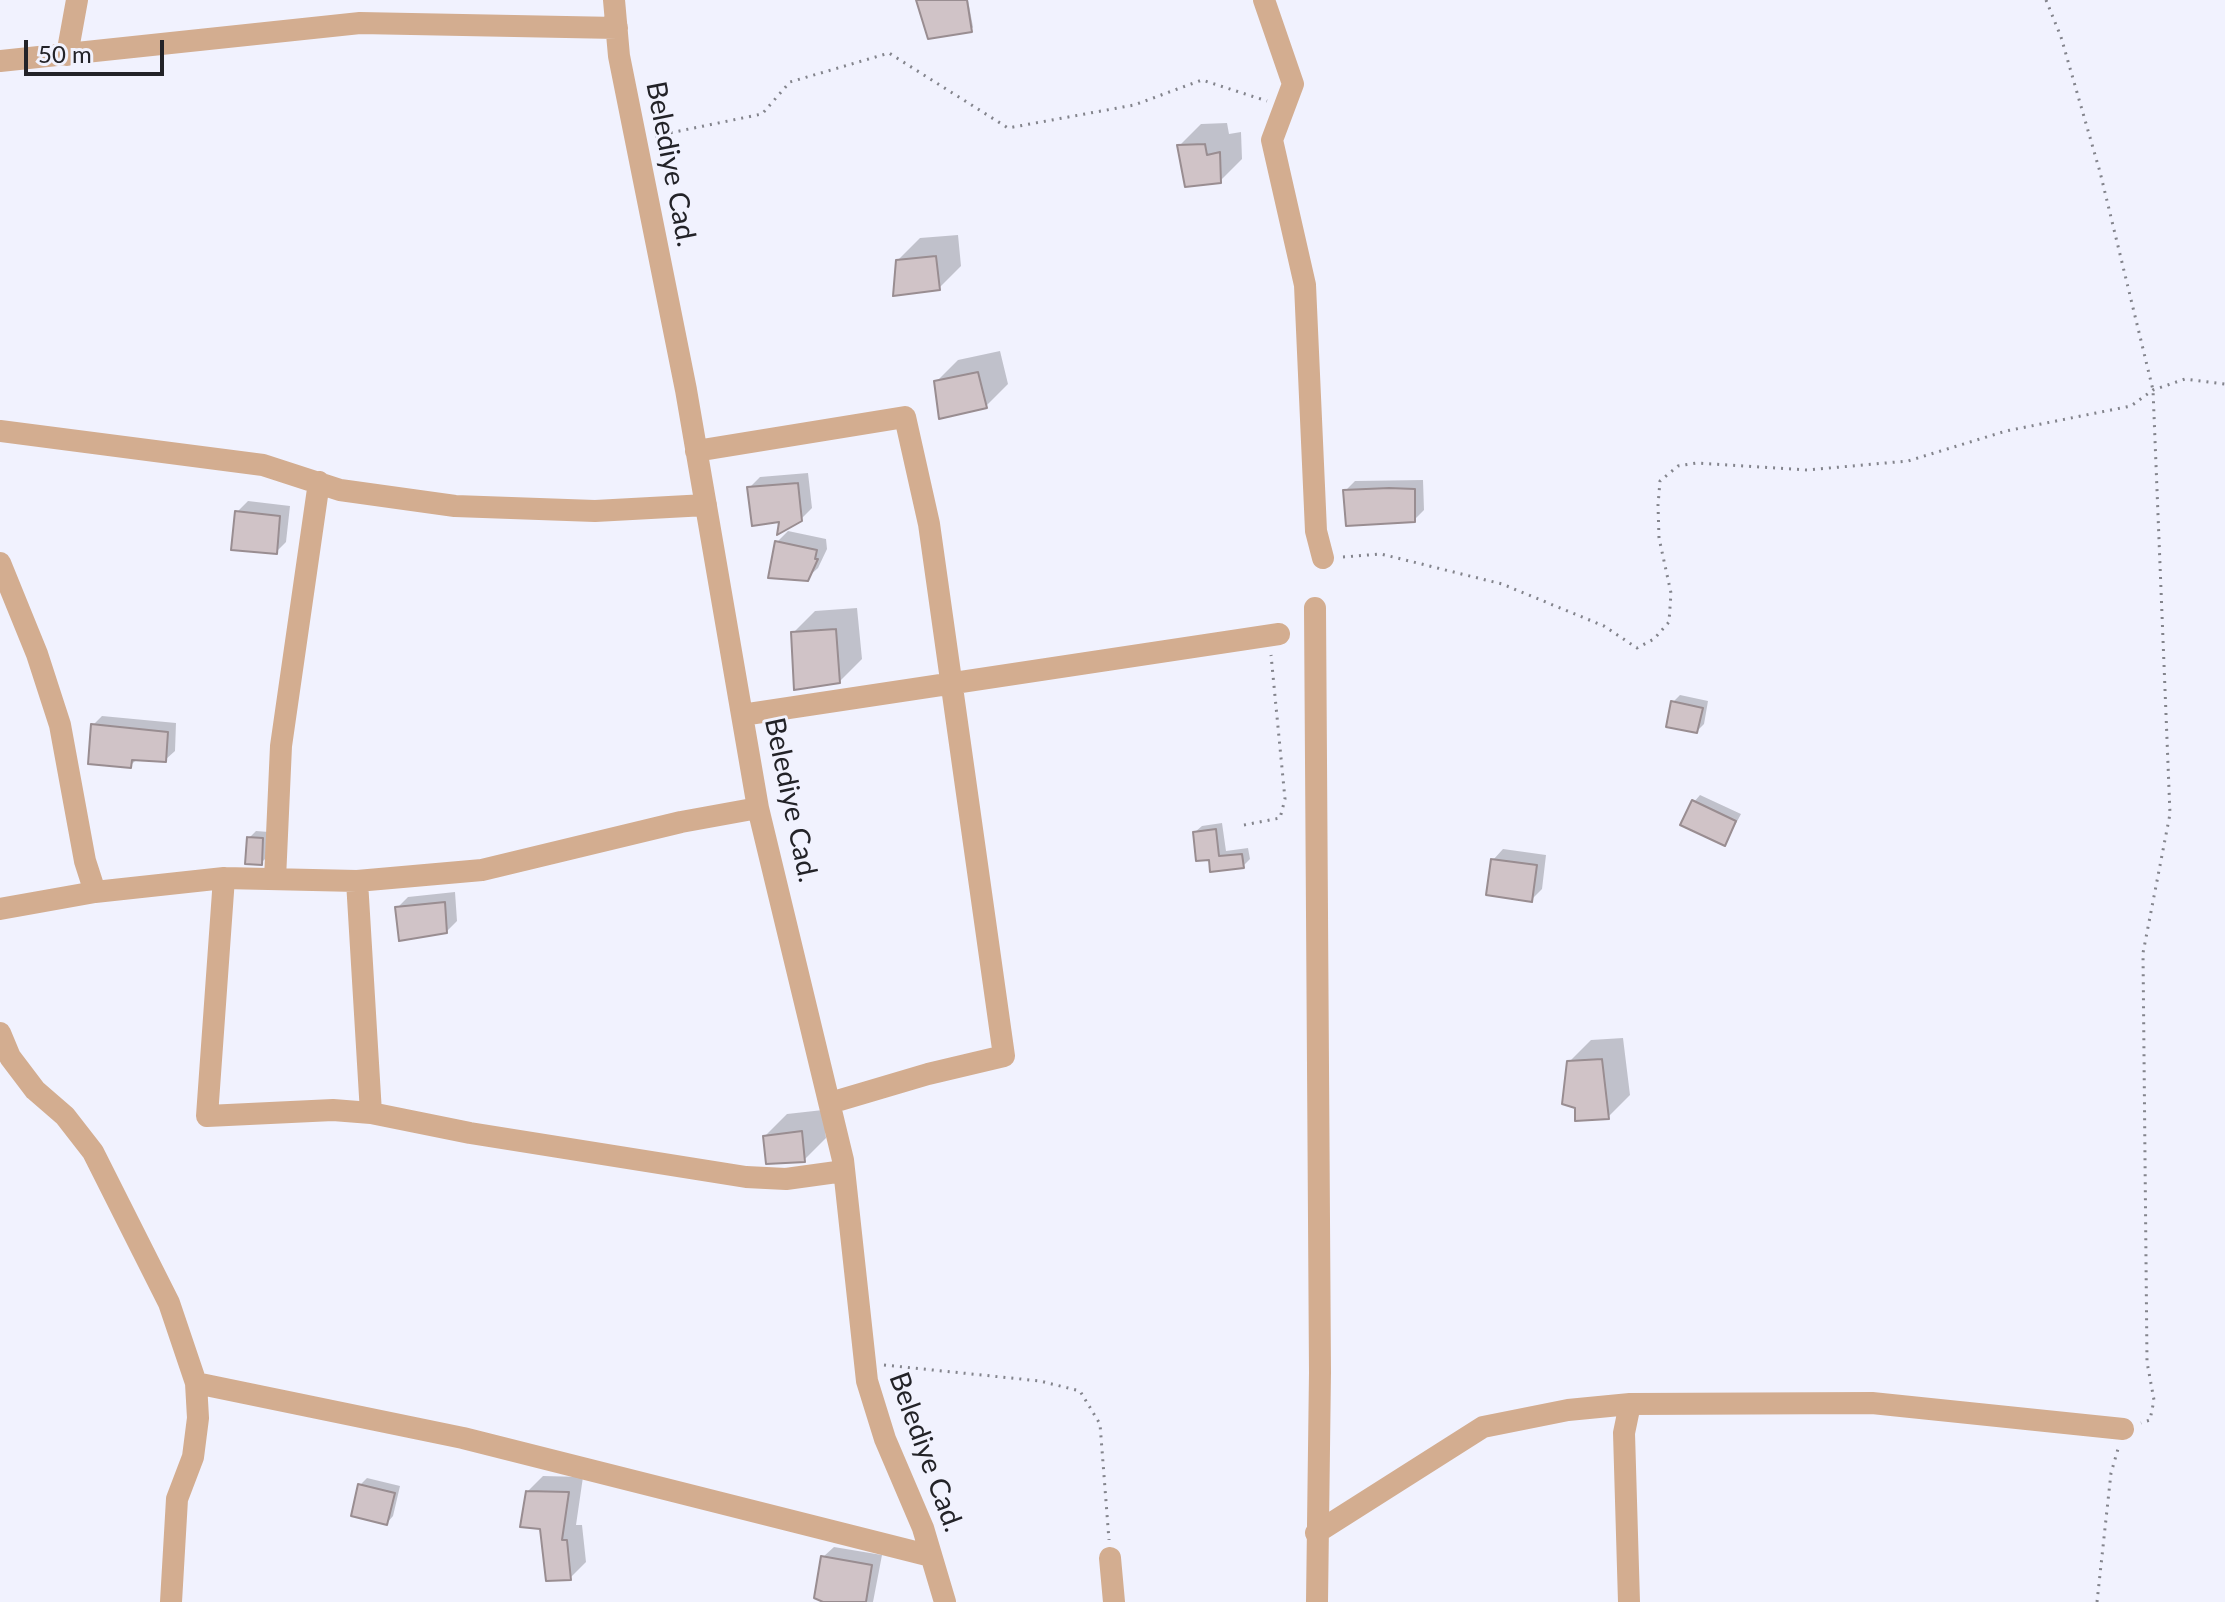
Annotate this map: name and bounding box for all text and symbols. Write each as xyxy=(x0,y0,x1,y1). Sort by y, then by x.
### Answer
scale bar xyxy=(28,24,168,74)
text: 50 m xyxy=(38,39,92,68)
street label: Belediye Cad. xyxy=(639,79,703,249)
street label: Belediye Cad. xyxy=(757,715,825,885)
street label: Belediye Cad. xyxy=(882,1368,970,1536)

